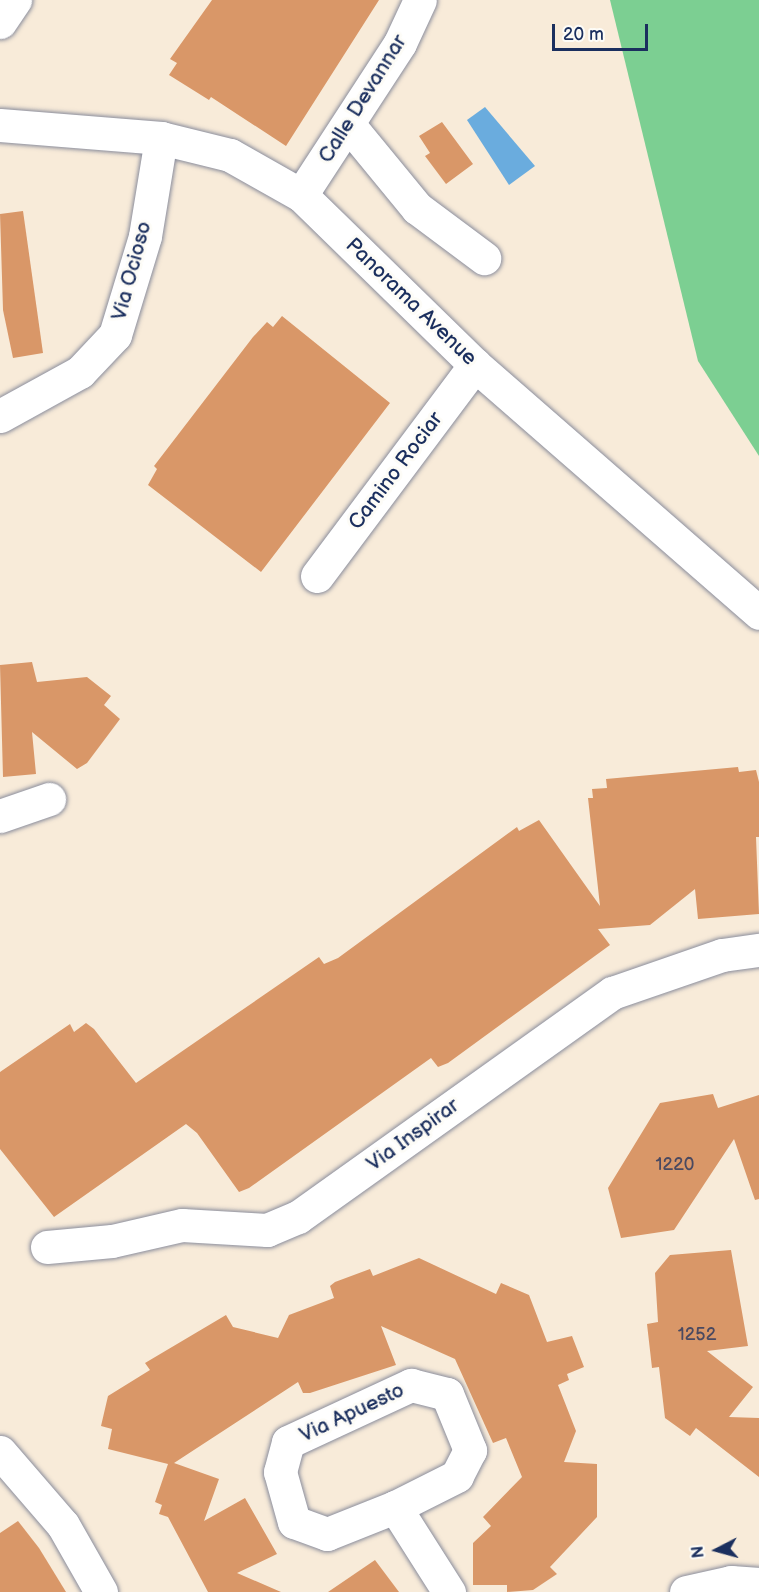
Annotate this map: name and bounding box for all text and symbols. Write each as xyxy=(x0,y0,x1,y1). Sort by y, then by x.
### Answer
scale bar xyxy=(555,12,651,50)
text: 20 m xyxy=(563,24,604,45)
street label: Calle Devannar xyxy=(314,30,412,168)
street label: Via Ocioso xyxy=(107,219,157,323)
street label: Panorama Avenue xyxy=(340,233,482,371)
street label: Camino Rociar xyxy=(344,407,448,535)
street label: Via Inspirar xyxy=(362,1093,464,1177)
house number: 1220 xyxy=(656,1154,694,1176)
house number: 1252 xyxy=(678,1324,716,1346)
street label: Via Apuesto xyxy=(296,1378,408,1448)
north arrow xyxy=(687,1520,747,1580)
text: N xyxy=(689,1545,709,1559)

